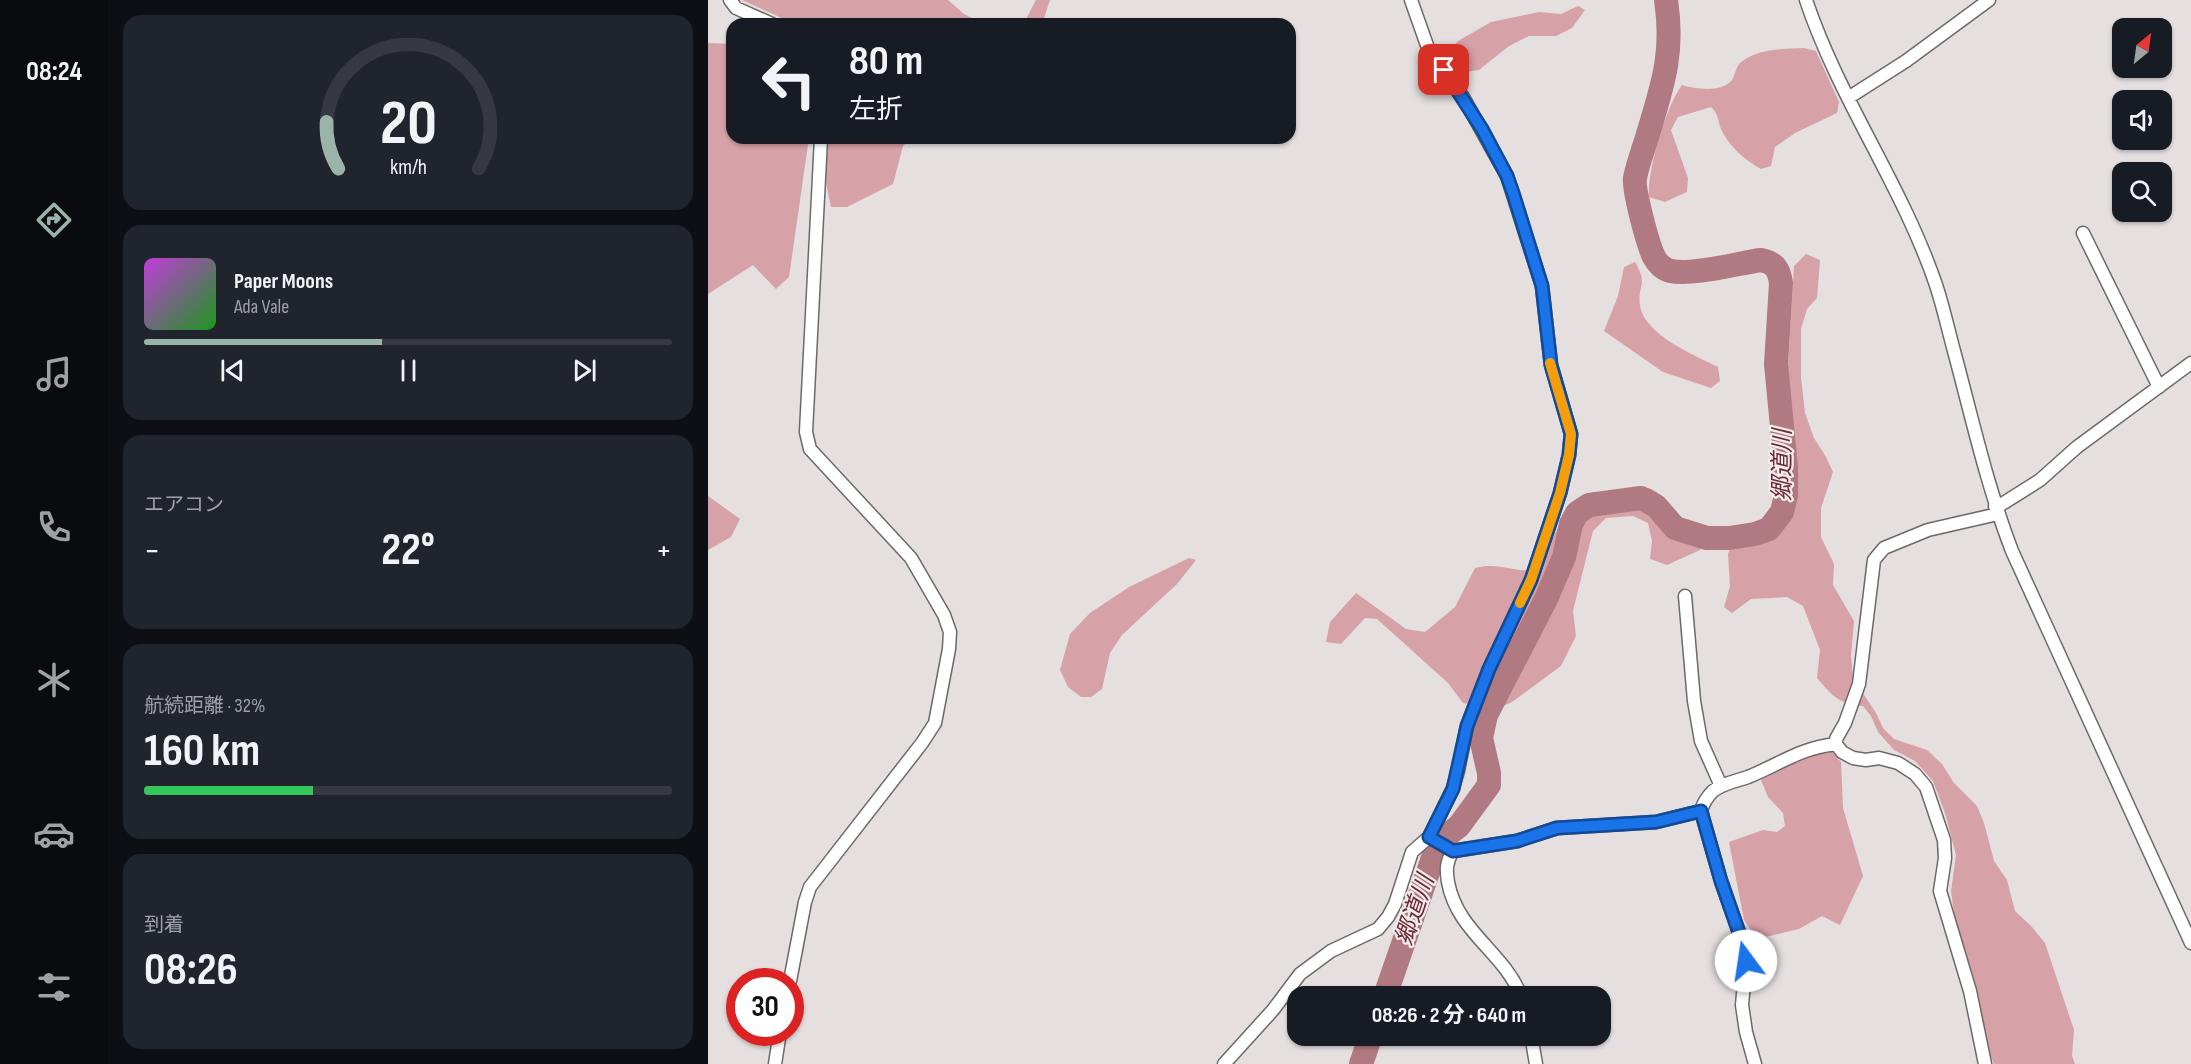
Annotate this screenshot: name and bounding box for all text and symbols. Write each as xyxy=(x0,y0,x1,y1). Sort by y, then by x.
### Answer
north arrow xyxy=(2112,18,2172,78)
map controls xyxy=(2112,18,2172,222)
text: 80 m xyxy=(849,36,923,87)
icon: left xyxy=(750,42,828,120)
pin xyxy=(1418,44,1469,95)
icon: arrive xyxy=(1427,53,1460,86)
text: 08:24 xyxy=(26,56,82,88)
text: 20 xyxy=(379,88,437,163)
button: sound xyxy=(2112,90,2172,150)
text: 左折 xyxy=(849,94,903,126)
text: km/h xyxy=(389,156,427,181)
button: search xyxy=(2112,162,2172,222)
icon: directions xyxy=(33,199,75,241)
text: Paper Moons xyxy=(234,268,333,295)
text: Ada Vale xyxy=(234,295,289,319)
icon: music xyxy=(33,353,75,395)
icon: previous xyxy=(216,354,249,387)
icon: pause xyxy=(392,354,425,387)
icon: next xyxy=(568,354,601,387)
water label: 郷道川 xyxy=(1768,426,1797,501)
text: エアコン xyxy=(144,493,224,517)
icon: phone xyxy=(33,506,75,548)
text: 22° xyxy=(381,523,435,578)
text: − xyxy=(144,531,160,571)
text: + xyxy=(656,531,672,571)
icon: climate xyxy=(33,659,75,701)
text: 航続距離 · 32% xyxy=(144,694,265,718)
text: 160 km xyxy=(144,724,260,779)
icon: car xyxy=(33,813,75,855)
water label: 郷道川 xyxy=(1390,868,1441,949)
text: 到着 xyxy=(144,913,184,937)
position arrow xyxy=(1714,929,1778,993)
text: 08:26 xyxy=(144,943,238,998)
icon: filters xyxy=(33,966,75,1008)
speed limit sign: 30 xyxy=(726,968,804,1046)
text: 08:26 · 2 分 · 640 m xyxy=(1372,1002,1526,1029)

